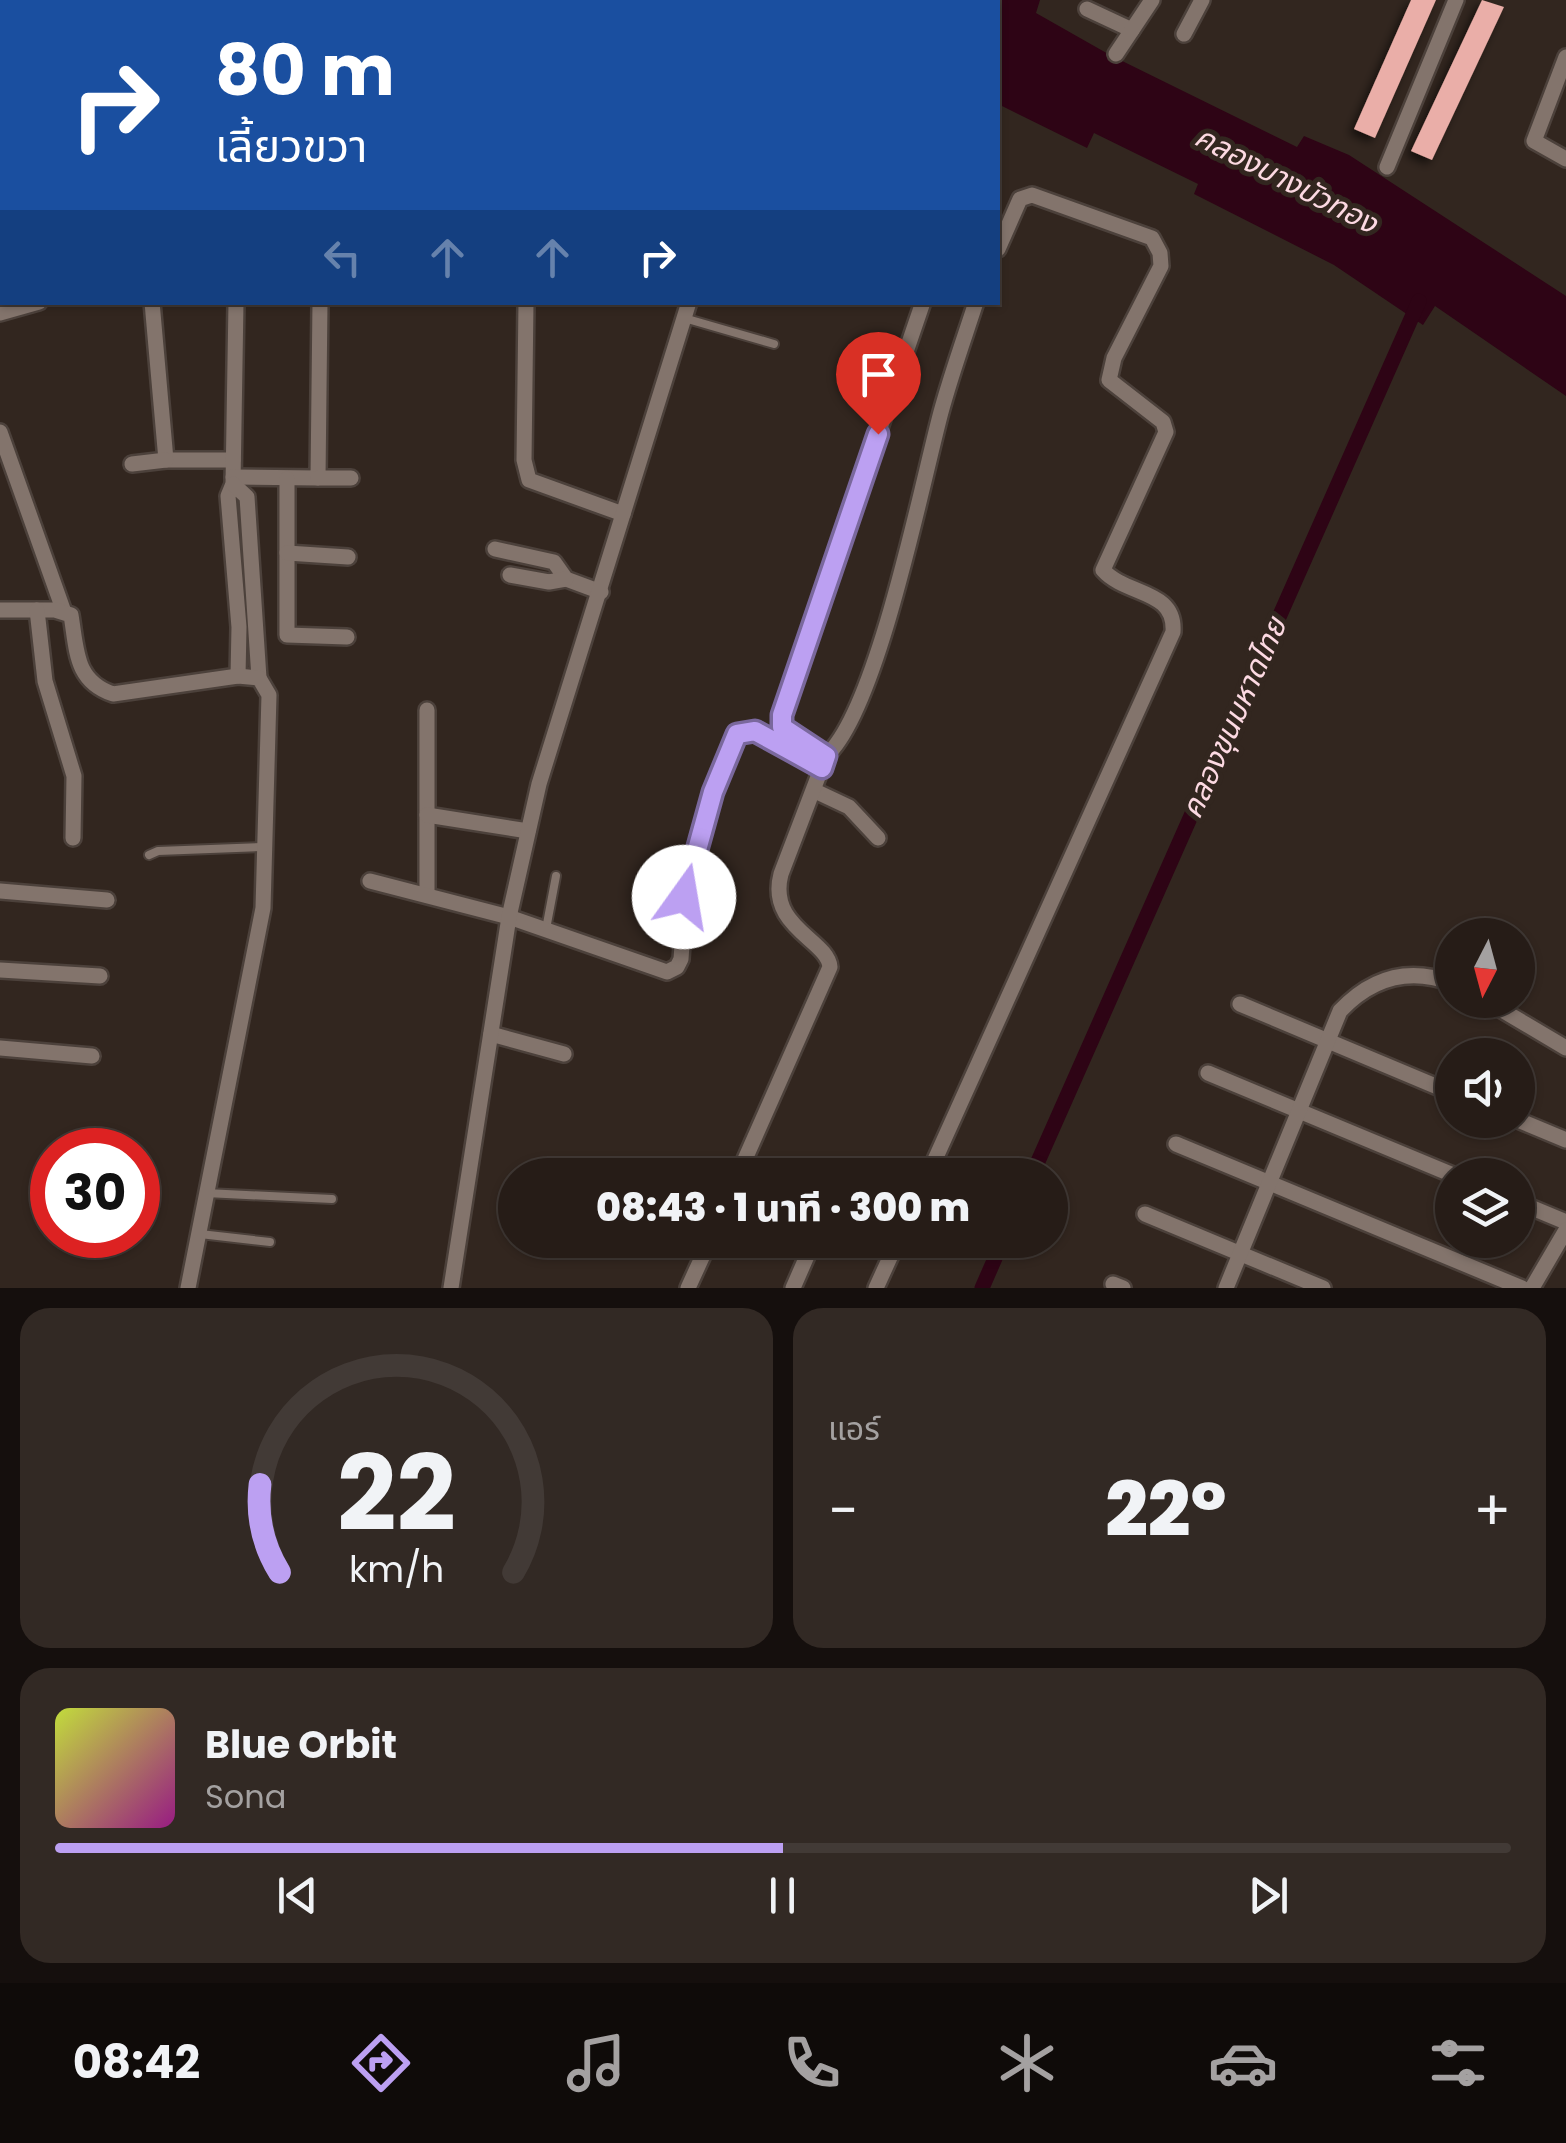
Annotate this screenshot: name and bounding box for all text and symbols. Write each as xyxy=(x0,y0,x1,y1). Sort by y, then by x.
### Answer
text: 80 m xyxy=(215,21,395,120)
icon: right xyxy=(50,40,180,170)
text: เลี้ยวขวา xyxy=(215,115,367,178)
water label: คลองบางบัวทอง xyxy=(1187,115,1387,245)
icon: left xyxy=(315,230,370,285)
icon: ahead xyxy=(420,230,475,285)
icon: ahead xyxy=(525,230,580,285)
icon: right xyxy=(630,230,685,285)
pin xyxy=(836,332,921,435)
icon: arrive xyxy=(851,347,906,402)
water label: คลองขุนมหาดไทย xyxy=(1170,609,1298,825)
position arrow xyxy=(632,845,736,949)
north arrow xyxy=(1435,918,1535,1018)
map controls xyxy=(1435,918,1535,1258)
button: sound xyxy=(1435,1038,1535,1138)
speed limit sign: 30 xyxy=(30,1128,160,1258)
button: layers xyxy=(1435,1158,1535,1258)
text: 08:43 · 1 นาที · 300 m xyxy=(596,1181,970,1234)
text: แอร์ xyxy=(828,1406,880,1451)
text: 22 xyxy=(337,1421,456,1566)
text: 22° xyxy=(1105,1457,1227,1562)
text: − xyxy=(828,1472,858,1549)
text: + xyxy=(1473,1472,1511,1549)
text: km/h xyxy=(349,1544,444,1595)
text: Blue Orbit xyxy=(205,1718,397,1771)
text: Sona xyxy=(205,1774,286,1819)
icon: previous xyxy=(270,1868,325,1923)
icon: pause xyxy=(755,1868,810,1923)
icon: next xyxy=(1241,1868,1296,1923)
icon: directions xyxy=(346,2028,416,2098)
icon: music xyxy=(561,2028,631,2098)
icon: phone xyxy=(777,2028,847,2098)
icon: climate xyxy=(992,2028,1062,2098)
icon: car xyxy=(1208,2028,1278,2098)
icon: filters xyxy=(1423,2028,1493,2098)
text: 08:42 xyxy=(73,2031,200,2094)

